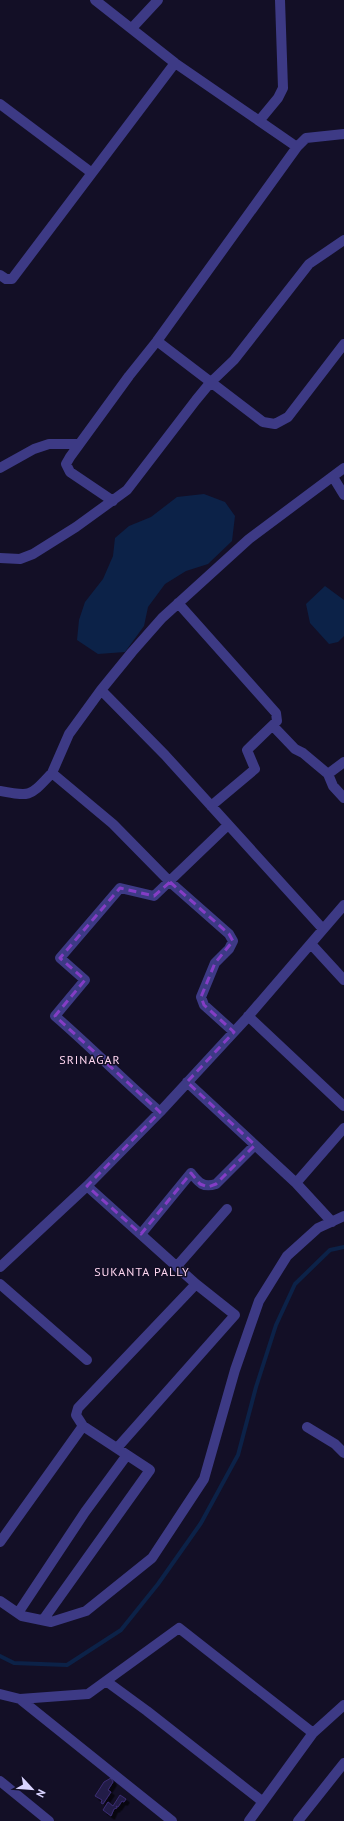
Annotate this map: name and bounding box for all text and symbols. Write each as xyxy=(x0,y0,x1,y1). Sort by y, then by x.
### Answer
district label: SRINAGAR xyxy=(59,1052,121,1067)
district label: SUKANTA PALLY xyxy=(94,1264,190,1279)
north arrow xyxy=(12,1769,52,1809)
text: N xyxy=(33,1787,49,1800)

